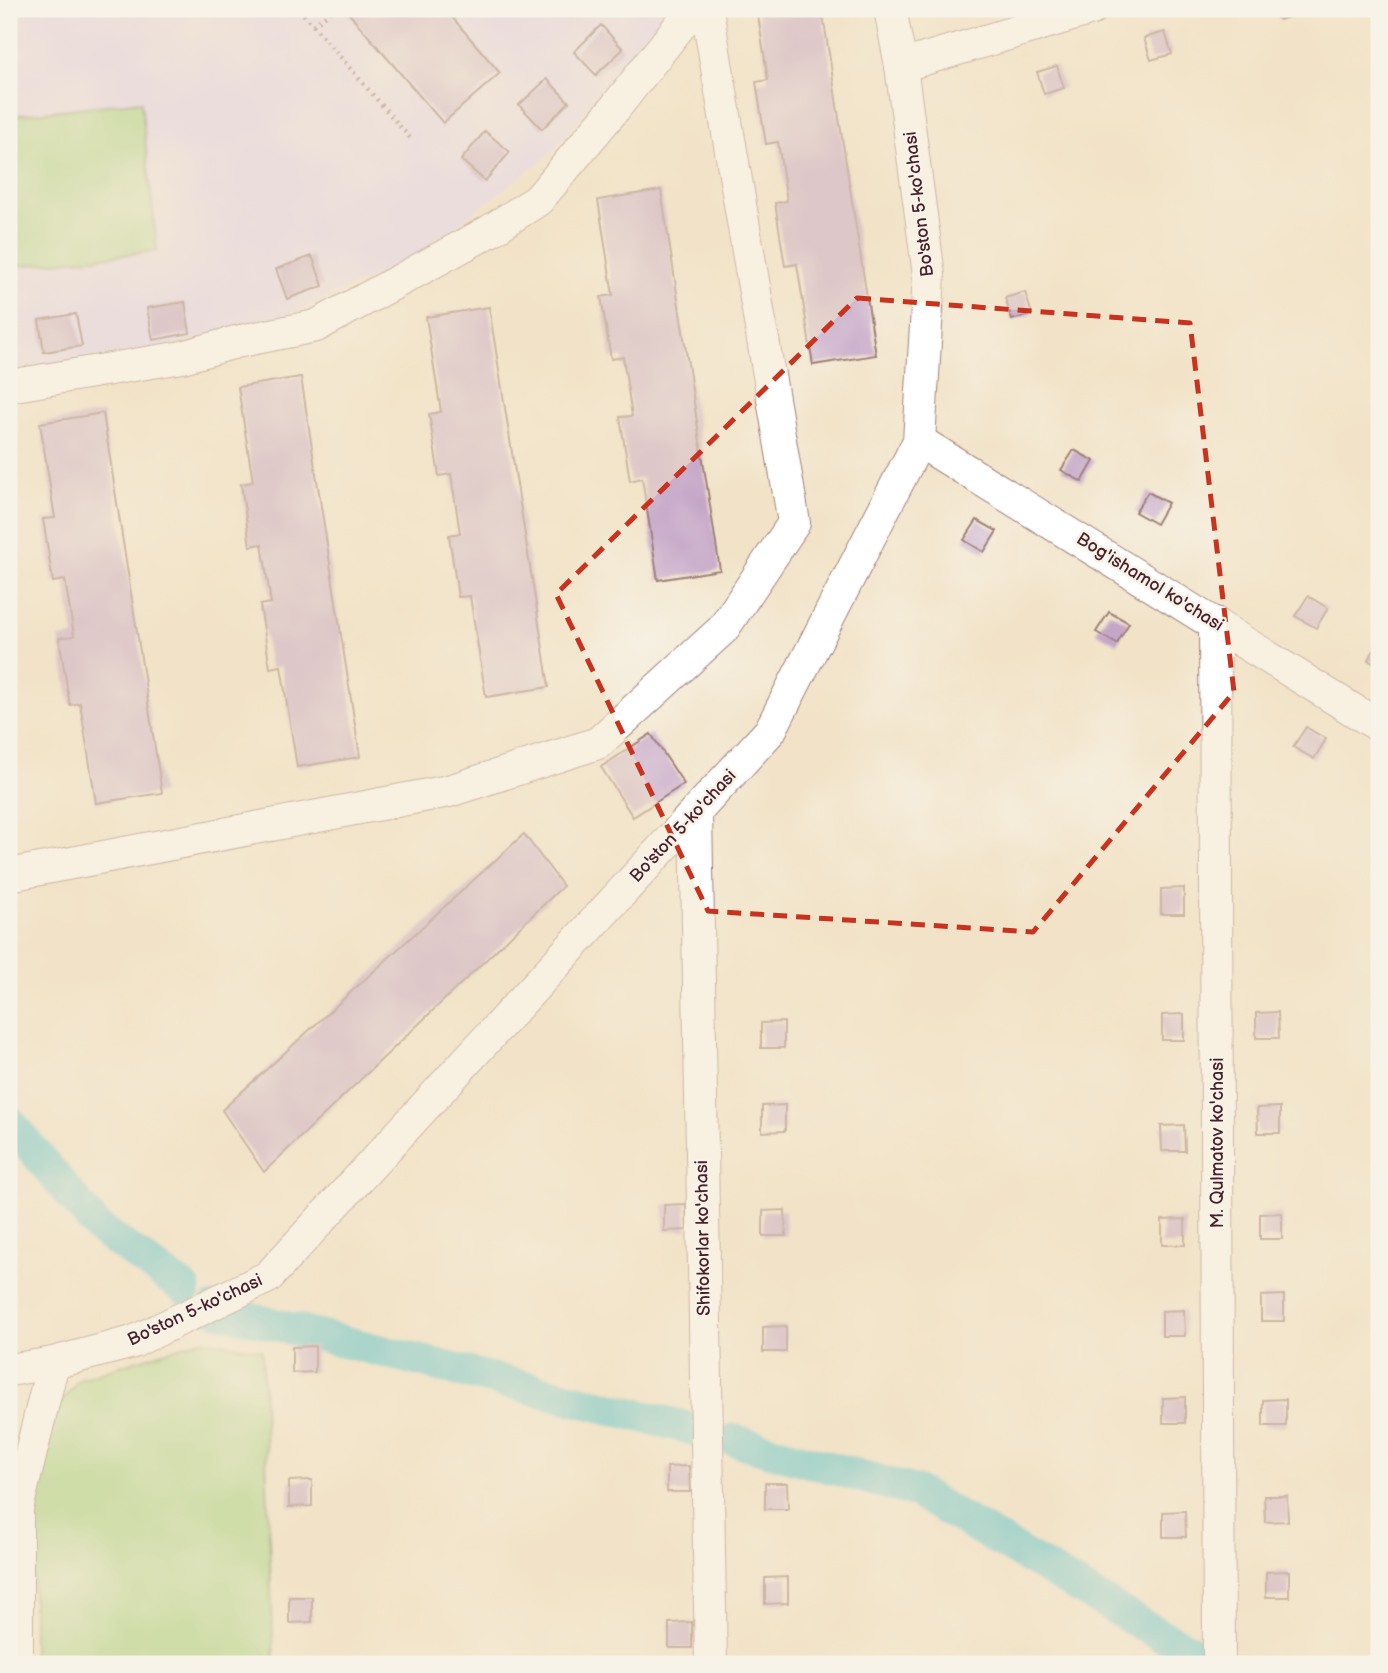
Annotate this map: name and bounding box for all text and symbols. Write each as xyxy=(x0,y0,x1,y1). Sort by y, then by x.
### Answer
street label: Bo'ston 5-ko'chasi xyxy=(900,130,938,278)
street label: Bog'ishamol ko'chasi xyxy=(1073,528,1227,636)
street label: Bo'ston 5-ko'chasi xyxy=(625,765,741,887)
street label: M. Qulmatov ko'chasi xyxy=(1207,1058,1228,1228)
street label: Shifokorlar ko'chasi xyxy=(691,1160,715,1316)
street label: Bo'ston 5-ko'chasi xyxy=(124,1270,266,1350)

